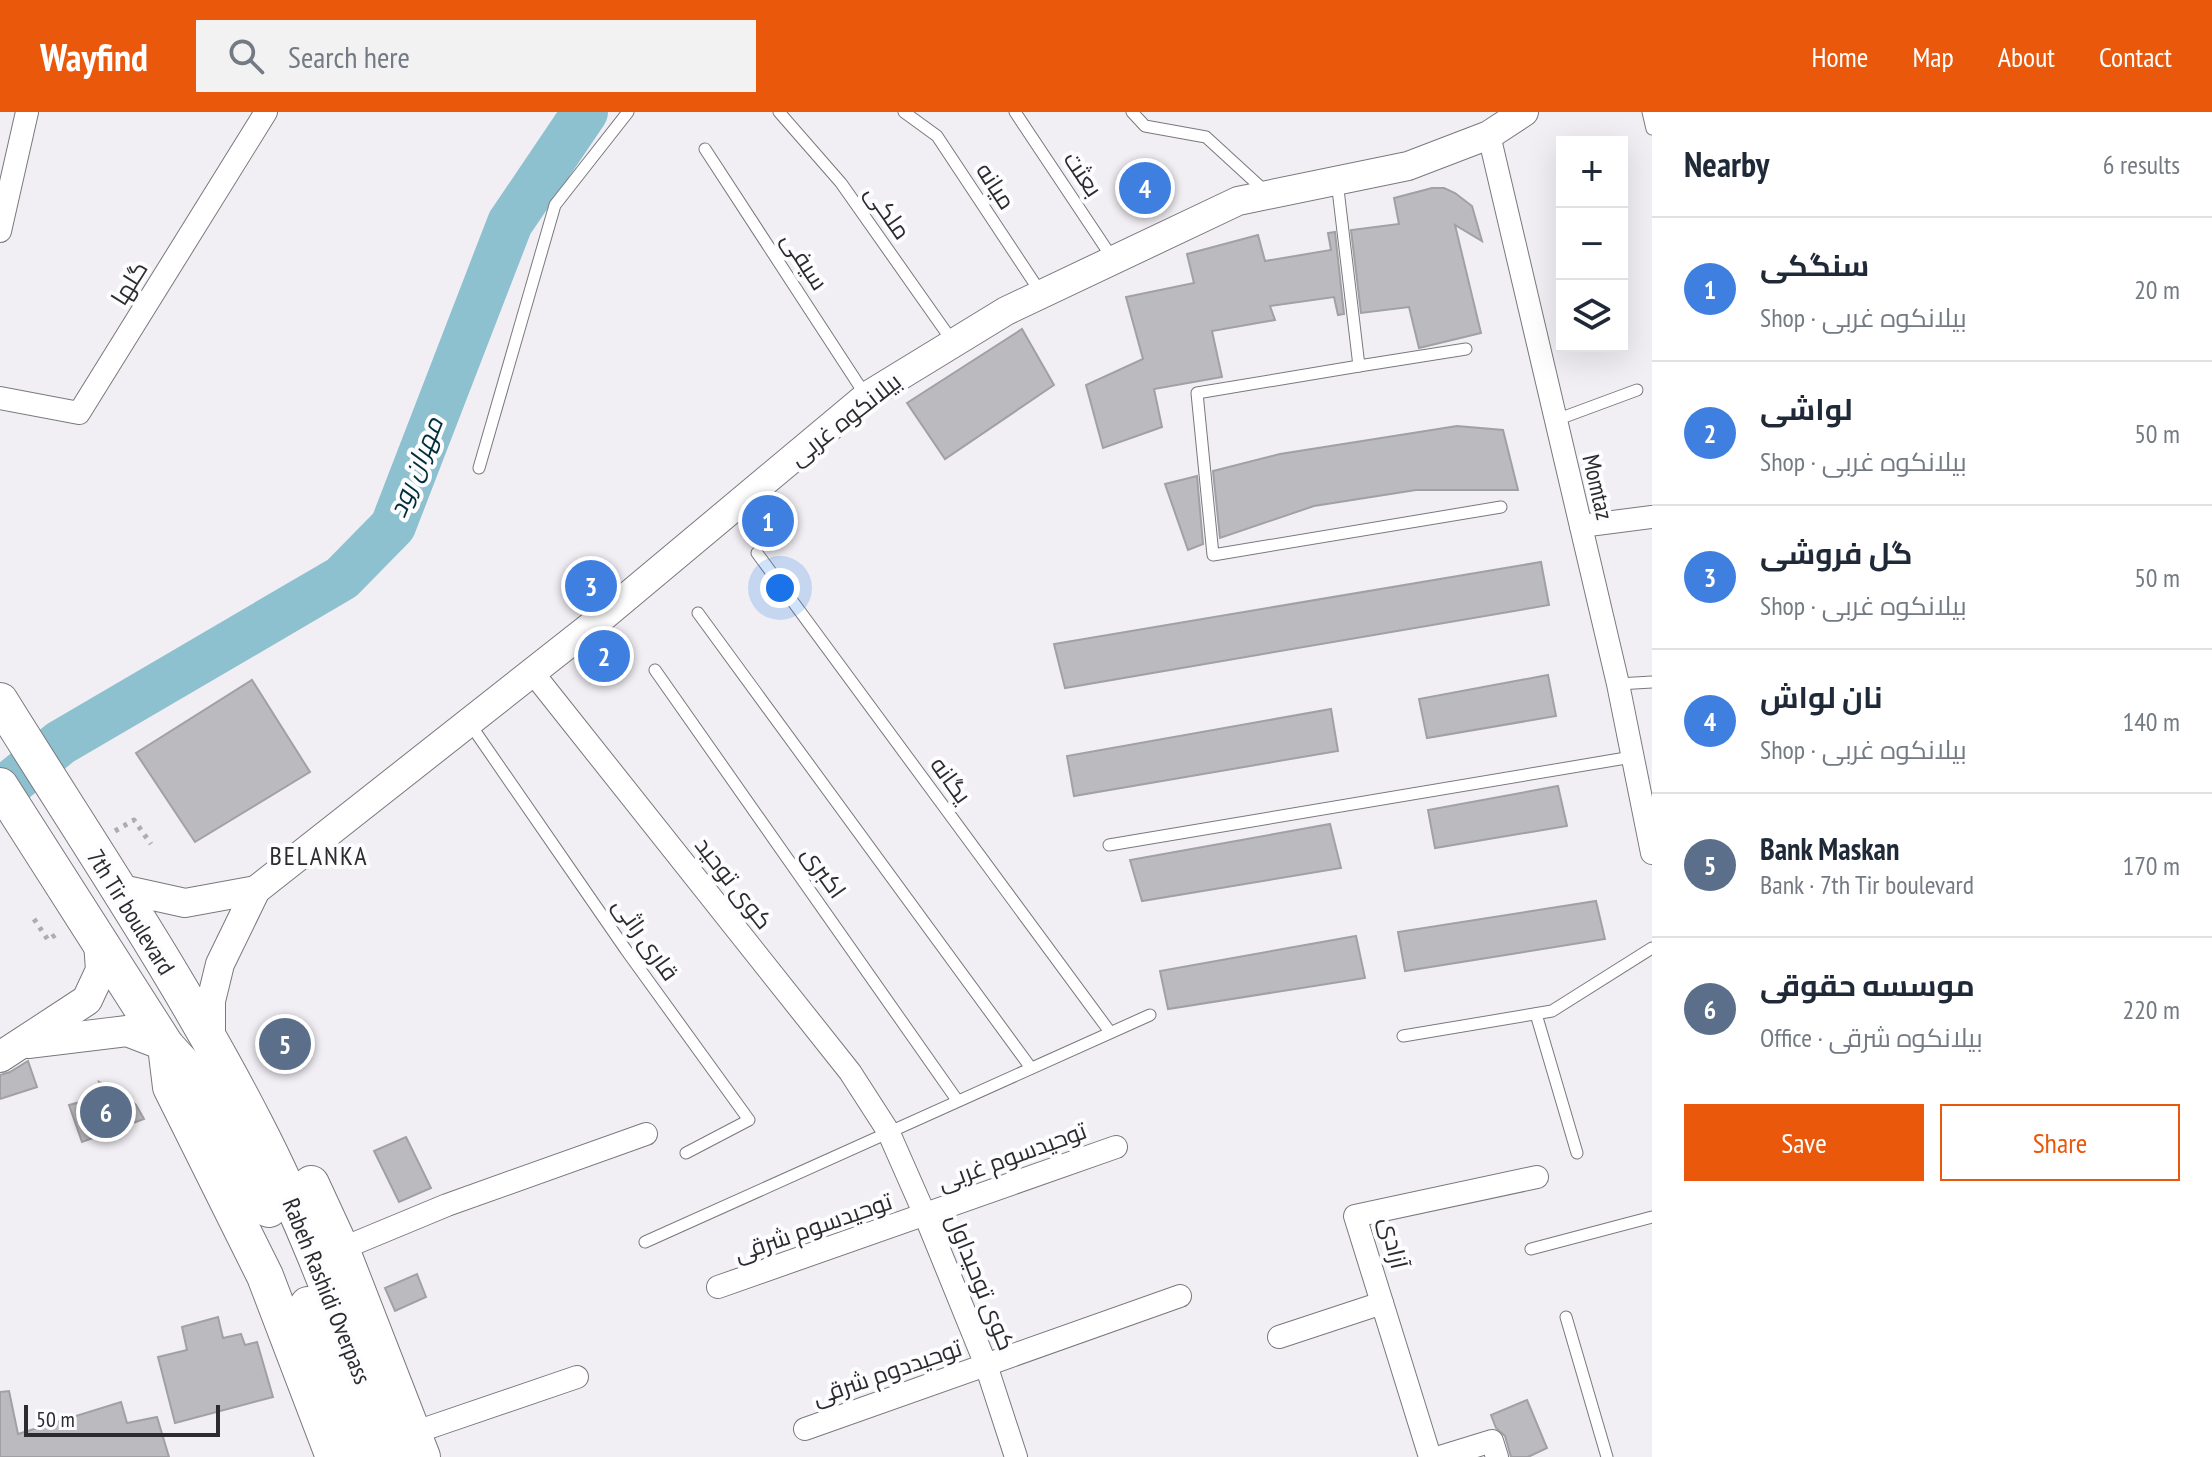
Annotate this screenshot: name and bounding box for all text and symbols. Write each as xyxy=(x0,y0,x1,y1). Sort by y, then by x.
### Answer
search box xyxy=(196,20,756,92)
text: Wayfind xyxy=(40,32,148,81)
icon: search xyxy=(224,34,268,78)
text: Search here xyxy=(288,37,410,76)
text: Home xyxy=(1812,38,1868,75)
text: Map xyxy=(1912,38,1954,75)
text: About xyxy=(1998,38,2055,75)
text: Contact xyxy=(2099,38,2172,75)
map controls xyxy=(1556,136,1628,352)
button: + xyxy=(1556,136,1628,208)
text: Nearby xyxy=(1684,142,1769,186)
street label: بعثت xyxy=(1057,145,1109,203)
text: 6 results xyxy=(2103,148,2180,181)
street label: میانه xyxy=(969,157,1023,215)
pin: 4 xyxy=(1119,158,1171,218)
street label: ملکی xyxy=(858,179,918,245)
button: − xyxy=(1556,208,1628,280)
street label: سیفی xyxy=(775,226,835,296)
text: سنگکی xyxy=(1760,245,1869,284)
street label: گلها xyxy=(104,255,154,311)
text: 1 xyxy=(1704,273,1716,306)
text: 20 m xyxy=(2134,273,2180,306)
button: layers xyxy=(1556,280,1628,352)
text: Shop · بیلانکوه غربی xyxy=(1760,301,1967,334)
street label: بیلانکوه غربی xyxy=(783,366,907,472)
text: لواشی xyxy=(1760,389,1853,428)
water label: مهران رود xyxy=(380,412,450,522)
text: 2 xyxy=(1704,417,1716,450)
text: 50 m xyxy=(2134,417,2180,450)
text: Shop · بیلانکوه غربی xyxy=(1760,445,1967,478)
street label: Momtaz xyxy=(1575,451,1621,523)
pin: 1 xyxy=(742,491,794,551)
text: گل فروشی xyxy=(1760,533,1913,572)
pin: 3 xyxy=(565,556,617,616)
text: 3 xyxy=(1704,561,1716,594)
text: 50 m xyxy=(2134,561,2180,594)
your location xyxy=(760,568,800,608)
text: Shop · بیلانکوه غربی xyxy=(1760,589,1967,622)
pin: 2 xyxy=(578,626,630,686)
text: نان لواش xyxy=(1760,677,1883,716)
text: 4 xyxy=(1704,705,1716,738)
text: 140 m xyxy=(2122,705,2180,738)
text: Shop · بیلانکوه غربی xyxy=(1760,733,1967,766)
street label: یگانه xyxy=(924,750,979,810)
text: Bank Maskan xyxy=(1760,829,1899,868)
street label: کوی توحید xyxy=(688,831,780,935)
district label: BELANKA xyxy=(269,839,369,872)
street label: اکبری xyxy=(795,840,853,904)
street label: 7th Tir boulevard xyxy=(80,844,182,980)
text: 5 xyxy=(1704,849,1716,882)
text: 170 m xyxy=(2122,849,2180,882)
text: Bank · 7th Tir boulevard xyxy=(1760,868,1974,901)
street label: قاری راثی xyxy=(606,891,686,987)
text: موسسه حقوقی xyxy=(1760,965,1975,1004)
text: 6 xyxy=(1704,993,1716,1026)
text: 220 m xyxy=(2122,993,2180,1026)
pin: 5 xyxy=(259,1014,311,1074)
text: Office · بیلانکوه شرقی xyxy=(1760,1021,1983,1054)
pin: 6 xyxy=(80,1082,132,1142)
button: Save xyxy=(1684,1104,1924,1181)
button: Share xyxy=(1940,1104,2180,1181)
street label: توحیدسوم غربی xyxy=(933,1114,1092,1198)
street label: توحیدسوم شرقی xyxy=(730,1185,897,1269)
street label: Rabeh Rashidi Overpass xyxy=(276,1194,378,1388)
street label: کوی توحیداول xyxy=(940,1209,1022,1355)
street label: آزادی xyxy=(1373,1214,1415,1273)
street label: توحیددوم شرقی xyxy=(808,1332,967,1413)
scale bar xyxy=(24,1401,220,1437)
text: 50 m xyxy=(36,1405,75,1433)

